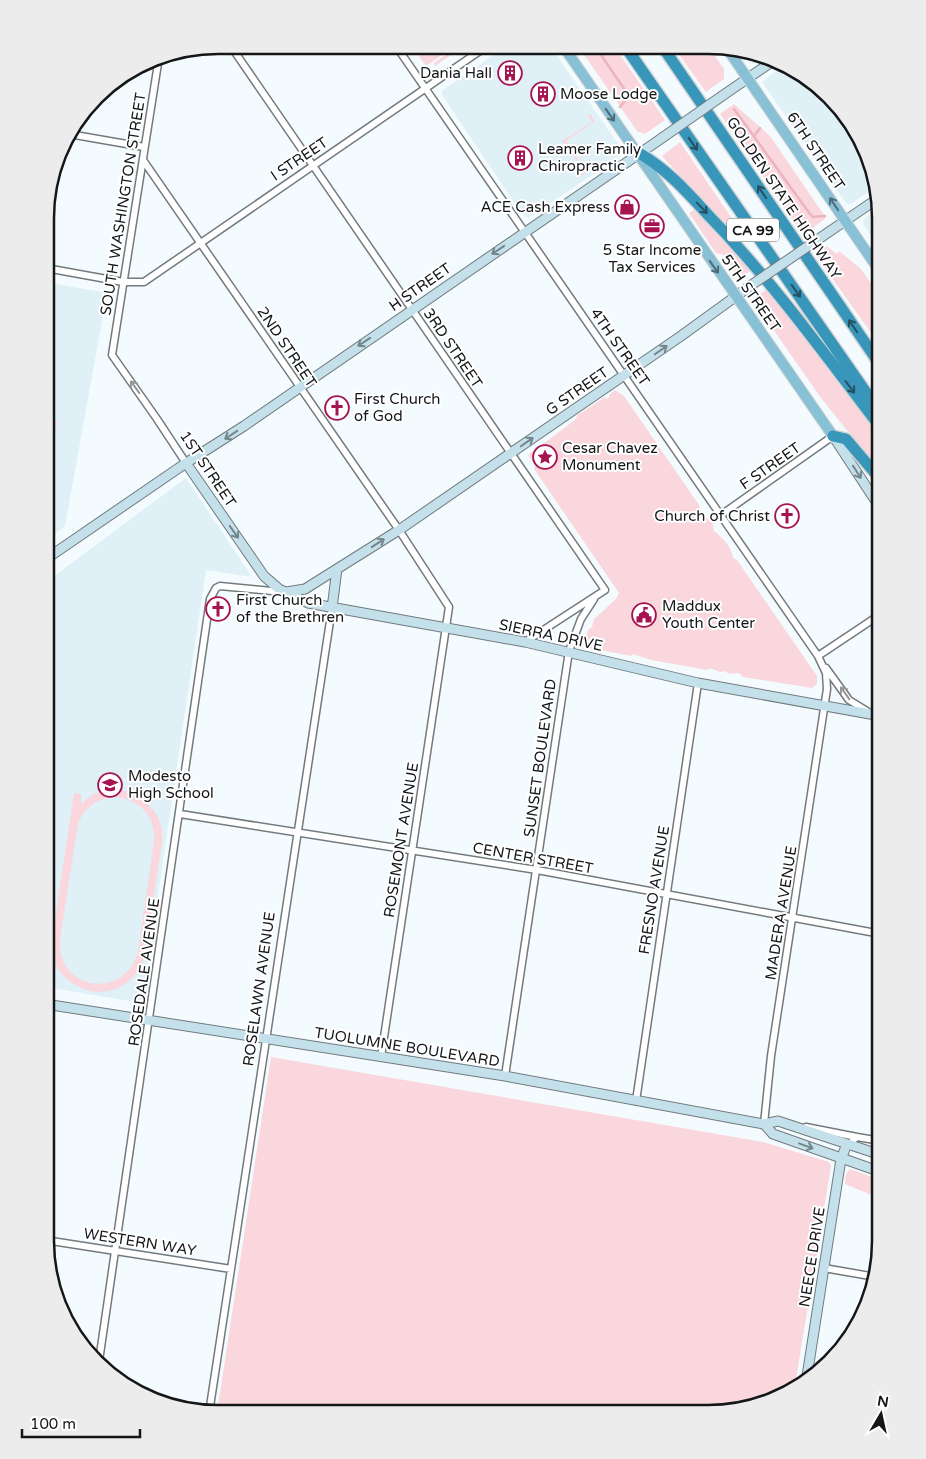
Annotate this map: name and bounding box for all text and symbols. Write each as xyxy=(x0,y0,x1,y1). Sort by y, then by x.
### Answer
building icon: Dania Hall xyxy=(497,60,523,86)
place label: Dania Hall xyxy=(420,64,492,82)
building icon: Moose Lodge xyxy=(530,81,556,107)
place label: Moose Lodge xyxy=(560,85,657,103)
street label: SOUTH WASHINGTON STREET xyxy=(96,91,150,317)
one-way arrow xyxy=(605,108,616,121)
street label: 6TH STREET xyxy=(783,108,849,194)
street label: GOLDEN STATE HIGHWAY xyxy=(723,113,845,283)
street label: I STREET xyxy=(267,133,331,185)
one-way arrow xyxy=(688,137,698,151)
place label: Leamer Family Chiropractic xyxy=(538,140,641,175)
building icon: Leamer Family Chiropractic xyxy=(507,145,533,171)
one-way arrow xyxy=(757,185,767,199)
shop icon: ACE Cash Express xyxy=(614,194,640,220)
one-way arrow xyxy=(828,197,839,211)
place label: ACE Cash Express xyxy=(480,198,610,216)
one-way arrow xyxy=(696,202,708,214)
office icon: 5 Star Income Tax Services xyxy=(639,213,665,239)
road number: CA 99 xyxy=(727,218,779,242)
place label: 5 Star Income Tax Services xyxy=(603,241,701,276)
one-way arrow xyxy=(491,245,505,255)
street label: 5TH STREET xyxy=(718,251,784,335)
street label: H STREET xyxy=(385,259,455,315)
one-way arrow xyxy=(709,260,719,274)
one-way arrow xyxy=(791,284,801,298)
street label: 2ND STREET xyxy=(253,303,321,391)
street label: 3RD STREET xyxy=(420,305,486,391)
street label: 4TH STREET xyxy=(587,305,653,389)
one-way arrow xyxy=(848,319,858,333)
one-way arrow xyxy=(357,337,371,347)
one-way arrow xyxy=(654,345,668,355)
street label: G STREET xyxy=(542,363,612,419)
one-way arrow xyxy=(130,380,140,394)
one-way arrow xyxy=(844,380,855,393)
place label: First Church of God xyxy=(354,390,441,425)
church icon: First Church of God xyxy=(324,395,350,421)
street label: 1ST STREET xyxy=(176,428,240,510)
one-way arrow xyxy=(224,430,238,440)
one-way arrow xyxy=(520,437,534,447)
place label: Cesar Chavez Monument xyxy=(562,439,658,474)
street label: F STREET xyxy=(736,439,804,493)
place icon: Cesar Chavez Monument xyxy=(532,444,558,470)
one-way arrow xyxy=(852,465,862,479)
church icon: Church of Christ xyxy=(774,503,800,529)
place label: Church of Christ xyxy=(654,507,770,525)
one-way arrow xyxy=(229,524,239,538)
one-way arrow xyxy=(371,538,385,548)
place label: First Church of the Brethren xyxy=(236,591,344,626)
church icon: First Church of the Brethren xyxy=(205,596,231,622)
place label: Maddux Youth Center xyxy=(662,597,755,632)
public building icon: Maddux Youth Center xyxy=(631,602,657,628)
street label: SIERRA DRIVE xyxy=(497,615,605,655)
street label: SUNSET BOULEVARD xyxy=(520,678,560,838)
one-way arrow xyxy=(840,686,850,700)
street label: ROSEMONT AVENUE xyxy=(380,761,422,919)
place label: Modesto High School xyxy=(128,767,214,802)
school or university icon: Modesto High School xyxy=(97,772,123,798)
street label: FRESNO AVENUE xyxy=(635,824,673,956)
street label: CENTER STREET xyxy=(471,839,595,877)
street label: MADERA AVENUE xyxy=(761,845,801,981)
street label: ROSEDALE AVENUE xyxy=(125,897,163,1047)
street label: ROSELAWN AVENUE xyxy=(239,911,279,1067)
street label: TUOLUMNE BOULEVARD xyxy=(313,1023,501,1071)
one-way arrow xyxy=(798,1142,814,1151)
street label: NEECE DRIVE xyxy=(795,1206,829,1308)
street label: WESTERN WAY xyxy=(82,1224,198,1260)
north arrow xyxy=(856,1389,906,1439)
text: N xyxy=(876,1392,890,1411)
scale bar xyxy=(22,1406,140,1438)
text: 100 m xyxy=(30,1415,76,1433)

